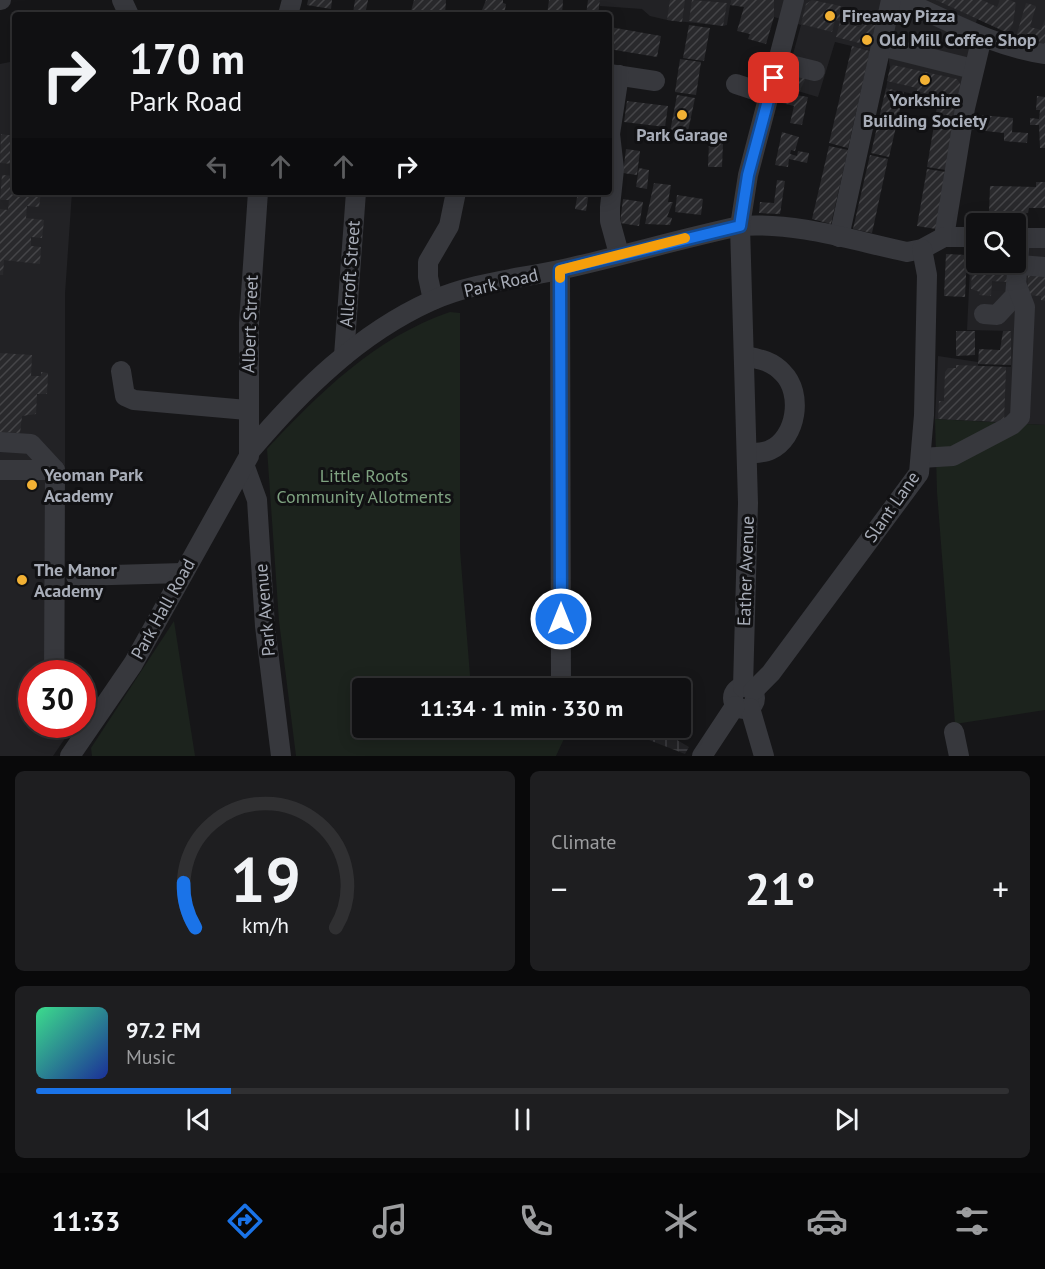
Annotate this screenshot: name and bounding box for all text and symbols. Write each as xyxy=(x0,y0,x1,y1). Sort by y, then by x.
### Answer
place label: Fireaway Pizza xyxy=(842,4,955,27)
marker: Fireaway Pizza xyxy=(823,9,837,23)
place label: Old Mill Coffee Shop xyxy=(879,28,1037,51)
text: 170 m xyxy=(129,31,245,86)
marker: Old Mill Coffee Shop xyxy=(860,33,874,47)
icon: right xyxy=(30,36,108,114)
pin xyxy=(748,52,799,103)
icon: arrive xyxy=(757,61,790,94)
marker: Yorkshire Building Society xyxy=(918,73,932,87)
text: Park Road xyxy=(129,84,242,118)
place label: Yorkshire Building Society xyxy=(863,88,988,132)
marker: Park Garage xyxy=(675,108,689,122)
place label: Park Garage xyxy=(636,123,728,146)
icon: left xyxy=(201,150,234,183)
icon: ahead xyxy=(264,150,297,183)
icon: ahead xyxy=(327,150,360,183)
icon: right xyxy=(390,150,423,183)
map controls xyxy=(966,213,1026,273)
button: search xyxy=(966,213,1026,273)
street label: Allcroft Street xyxy=(334,220,365,328)
street label: Park Road xyxy=(462,263,540,302)
street label: Albert Street xyxy=(236,275,263,373)
place label: Yeoman Park Academy xyxy=(43,463,143,507)
park label: Little Roots Community Allotments xyxy=(276,464,452,508)
street label: Slant Lane xyxy=(859,467,924,547)
marker: Yeoman Park Academy xyxy=(25,478,39,492)
street label: Eather Avenue xyxy=(732,515,759,626)
street label: Park Hall Road xyxy=(125,554,200,663)
place label: The Manor Academy xyxy=(34,558,118,602)
street label: Park Avenue xyxy=(249,563,280,657)
marker: The Manor Academy xyxy=(15,573,29,587)
position arrow xyxy=(529,587,593,651)
speed limit sign: 30 xyxy=(18,660,96,738)
text: 11:34 · 1 min · 330 m xyxy=(420,694,623,722)
text: Climate xyxy=(551,829,617,855)
text: 19 xyxy=(230,838,300,919)
text: 21° xyxy=(745,859,815,917)
text: − xyxy=(551,867,568,910)
text: + xyxy=(992,867,1009,910)
text: km/h xyxy=(241,911,288,939)
text: 97.2 FM xyxy=(126,1016,201,1044)
text: Music xyxy=(126,1044,175,1070)
icon: previous xyxy=(182,1103,215,1136)
icon: pause xyxy=(506,1103,539,1136)
icon: next xyxy=(830,1103,863,1136)
icon: directions xyxy=(224,1200,266,1242)
icon: music xyxy=(369,1200,411,1242)
icon: phone xyxy=(515,1200,557,1242)
icon: climate xyxy=(660,1200,702,1242)
icon: car xyxy=(806,1200,848,1242)
icon: filters xyxy=(951,1200,993,1242)
text: 11:33 xyxy=(52,1204,120,1238)

